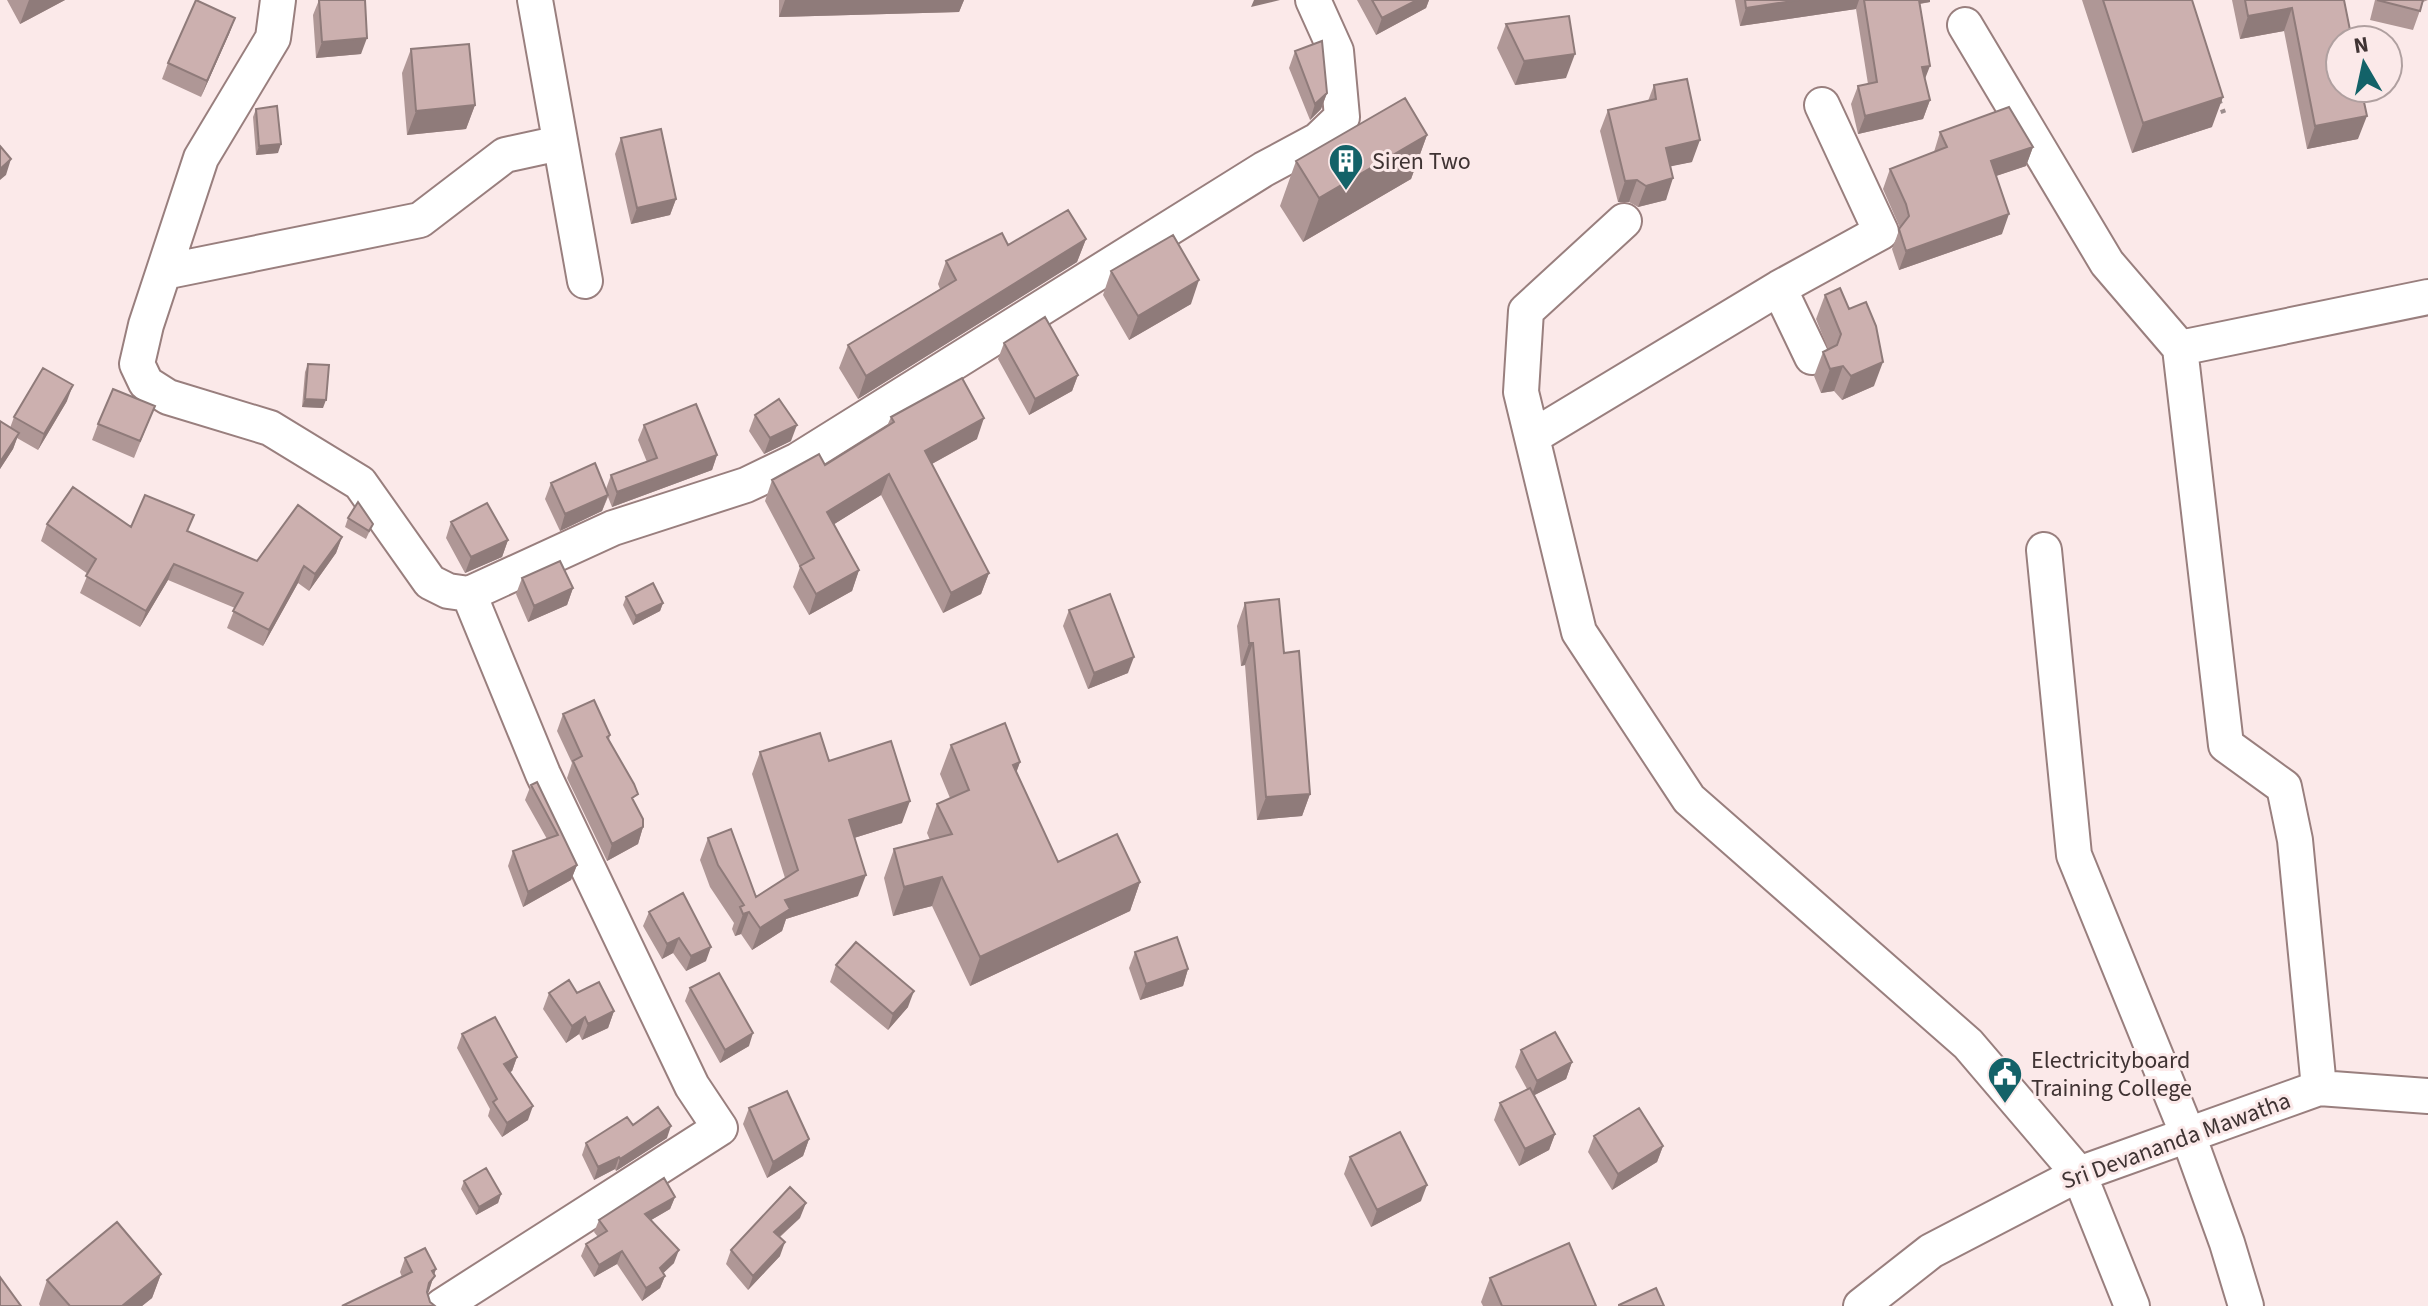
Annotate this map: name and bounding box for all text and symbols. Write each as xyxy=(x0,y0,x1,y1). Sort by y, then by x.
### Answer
north arrow xyxy=(2324,24,2404,104)
text: N xyxy=(2351,28,2371,62)
building icon: Siren Two xyxy=(1327,142,1365,192)
place label: Siren Two xyxy=(1372,144,1471,179)
place label: Electricityboard Training College xyxy=(2031,1043,2192,1106)
public building icon: Electricityboard Training College xyxy=(1986,1055,2024,1105)
street label: Sri Devananda Mawatha xyxy=(2056,1083,2296,1199)

